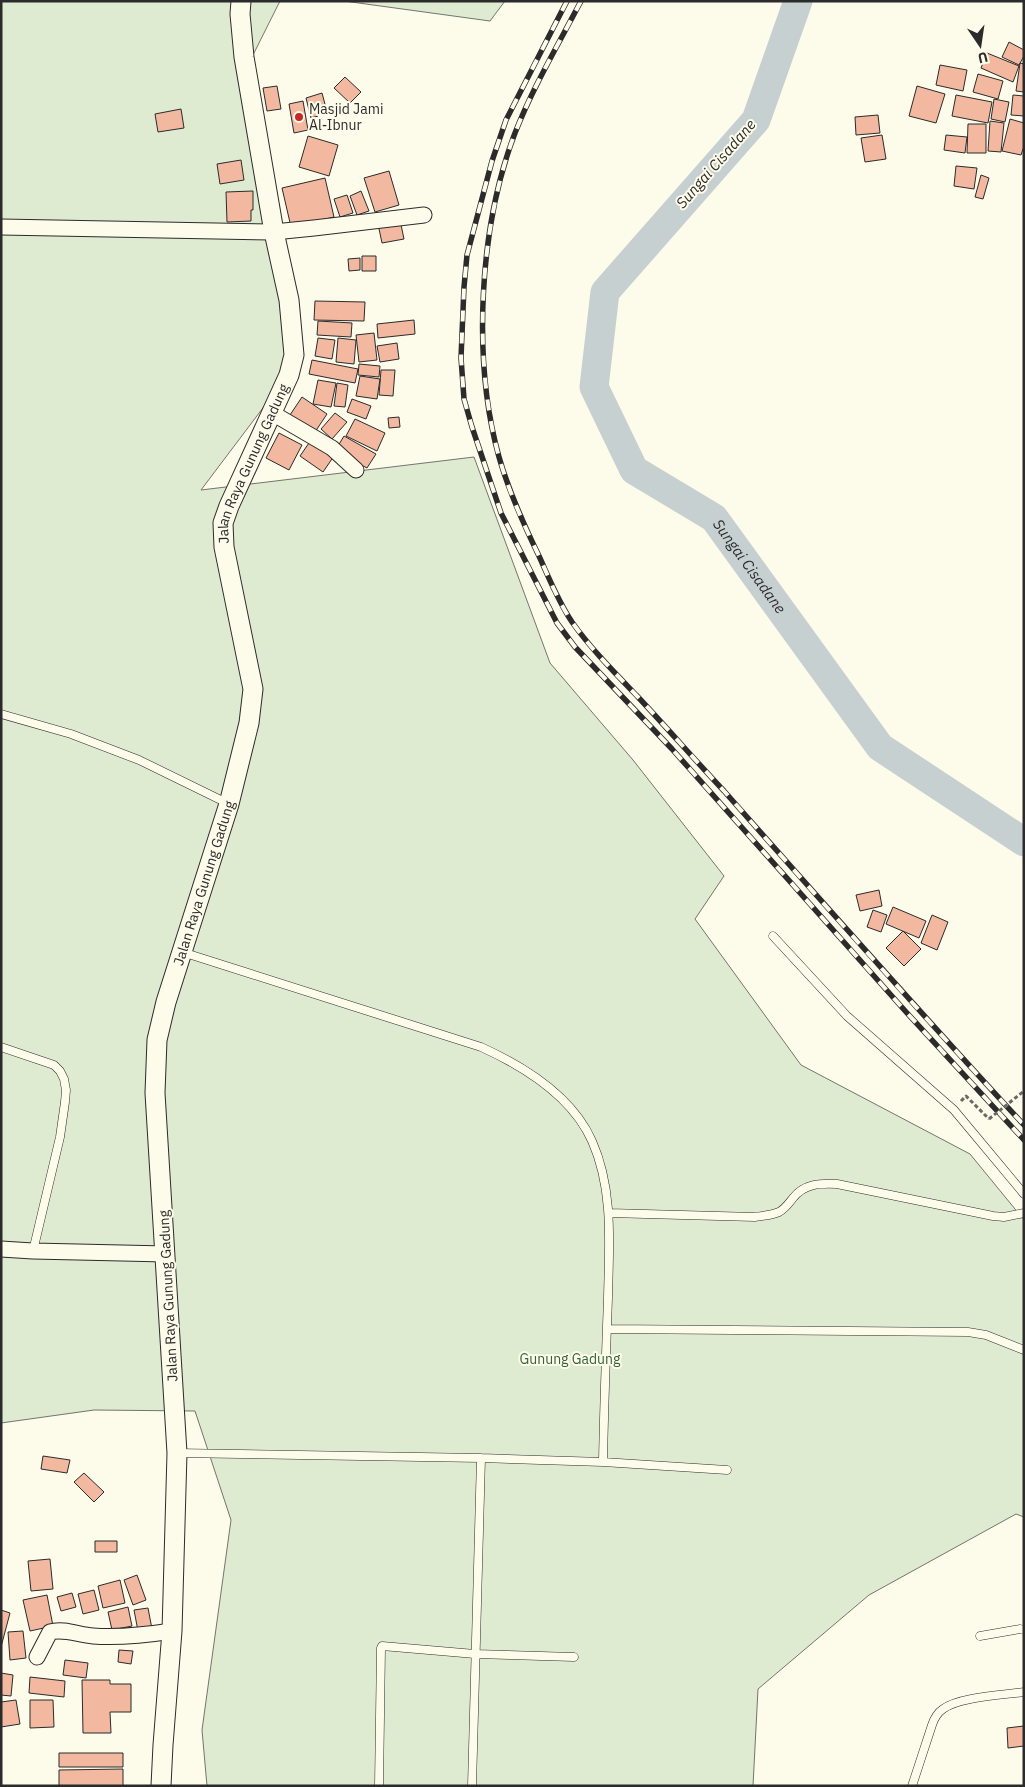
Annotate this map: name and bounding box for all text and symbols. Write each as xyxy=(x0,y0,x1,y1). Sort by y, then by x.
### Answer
north arrow xyxy=(955,20,1005,70)
text: U xyxy=(976,48,990,68)
place label: Masjid Jami Al-Ibnur xyxy=(309,100,383,134)
marker: Masjid Jami Al-Ibnur xyxy=(293,111,305,123)
water label: Sungai Cisadane xyxy=(672,115,760,212)
street label: Jalan Raya Gunung Gadung xyxy=(214,381,293,544)
water label: Sungai Cisadane xyxy=(709,515,790,617)
street label: Jalan Raya Gunung Gadung xyxy=(169,798,239,968)
street label: Jalan Raya Gunung Gadung xyxy=(154,1209,181,1382)
park label: Gunung Gadung xyxy=(520,1350,621,1368)

